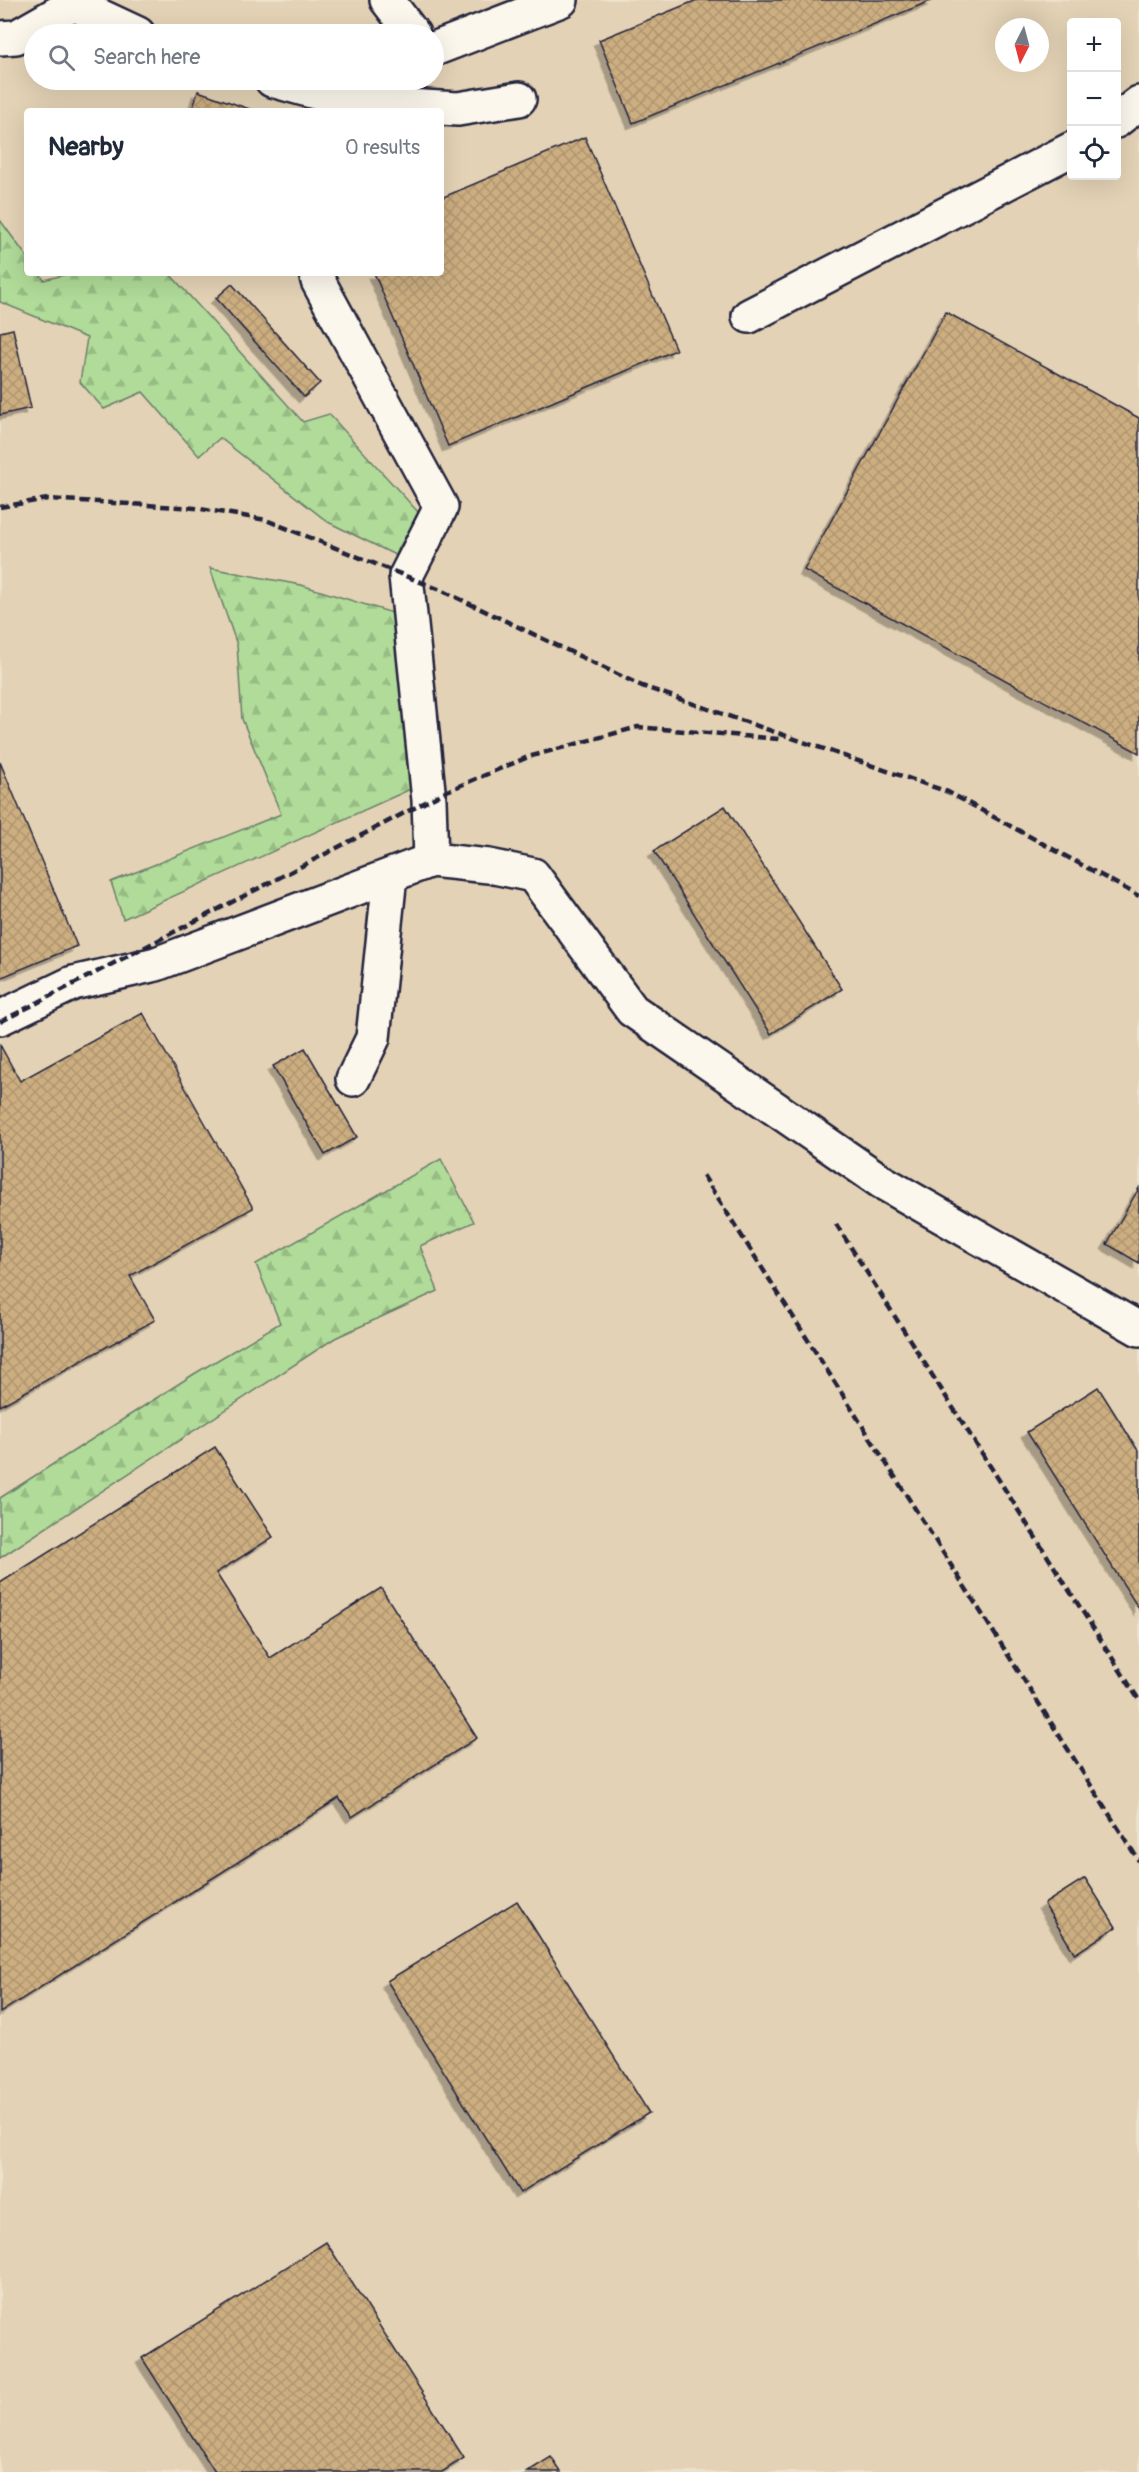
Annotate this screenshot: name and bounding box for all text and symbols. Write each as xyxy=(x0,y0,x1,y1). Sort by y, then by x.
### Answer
north arrow xyxy=(995,18,1049,72)
map controls xyxy=(1067,18,1121,180)
button: + xyxy=(1067,18,1121,72)
search box xyxy=(24,24,444,90)
icon: search xyxy=(45,41,78,74)
text: Search here xyxy=(93,43,200,71)
button: − xyxy=(1067,72,1121,126)
button: locate xyxy=(1067,126,1121,180)
text: Nearby xyxy=(48,131,124,163)
text: 0 results xyxy=(345,135,420,160)

